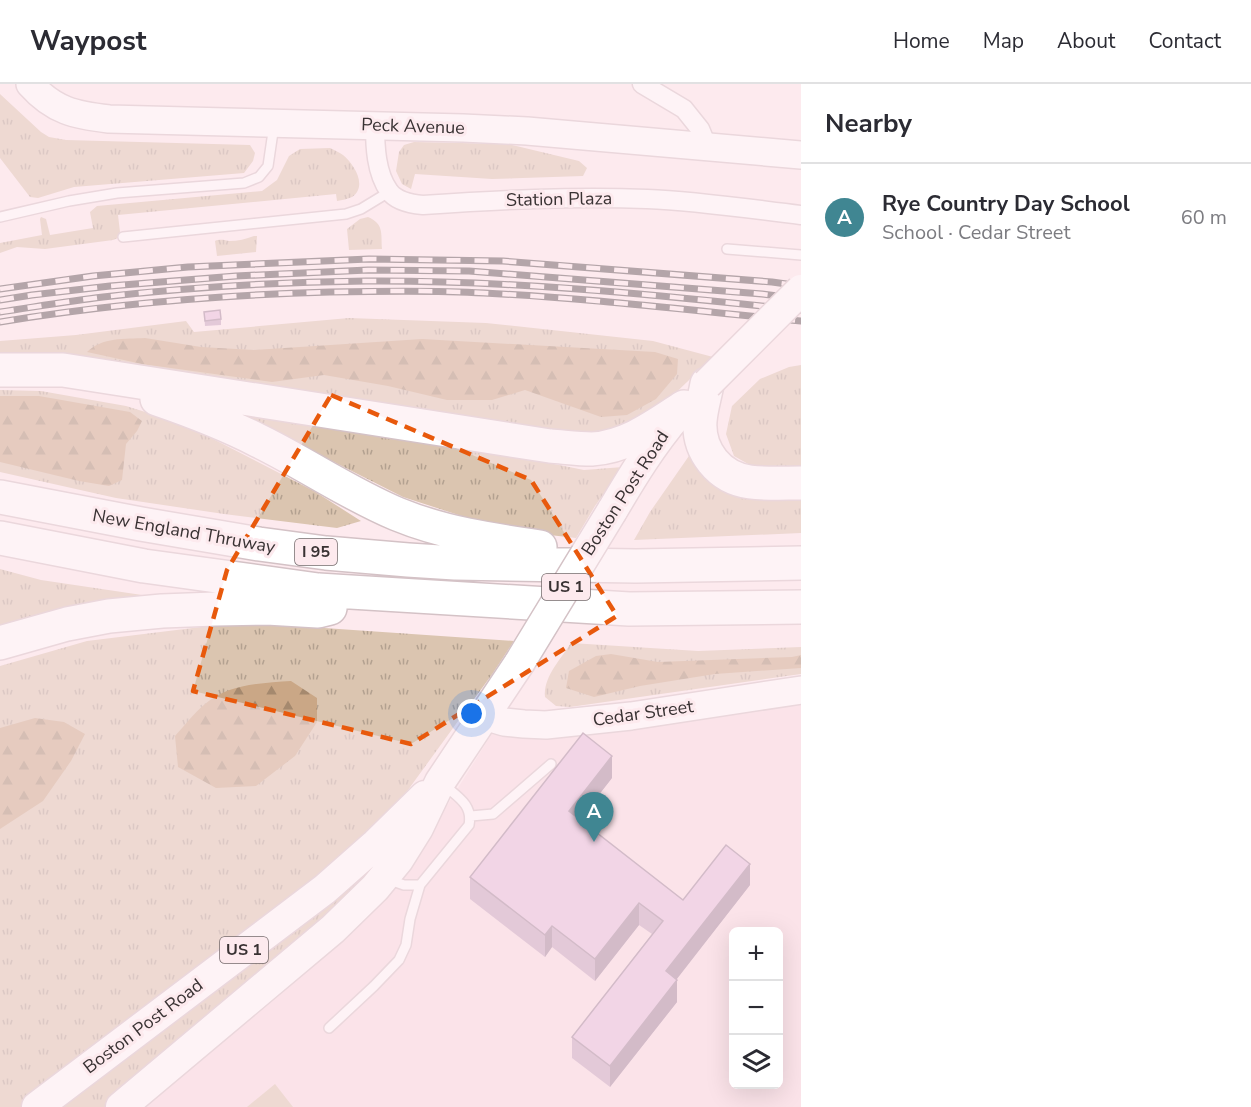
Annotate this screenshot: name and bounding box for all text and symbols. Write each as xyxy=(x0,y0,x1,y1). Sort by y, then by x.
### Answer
text: Waypost xyxy=(30,22,147,60)
text: Home xyxy=(893,27,950,55)
text: Map xyxy=(983,27,1024,55)
text: About xyxy=(1057,27,1115,55)
text: Contact xyxy=(1148,27,1221,55)
text: Nearby xyxy=(825,106,912,141)
street label: Peck Avenue xyxy=(361,112,465,140)
street label: Station Plaza xyxy=(506,186,612,212)
text: Rye Country Day School xyxy=(882,189,1130,219)
text: A xyxy=(837,204,852,231)
text: 60 m xyxy=(1181,204,1227,231)
text: School · Cedar Street xyxy=(882,219,1070,246)
street label: Boston Post Road xyxy=(576,426,674,560)
street label: New England Thruway xyxy=(91,503,278,559)
road number: I 95 xyxy=(295,539,337,565)
road number: US 1 xyxy=(542,574,590,600)
street label: Cedar Street xyxy=(591,694,696,732)
your location xyxy=(457,699,486,728)
pin: A xyxy=(574,792,614,842)
map controls xyxy=(729,927,783,1089)
button: + xyxy=(729,927,783,981)
road number: US 1 xyxy=(220,937,268,963)
street label: Boston Post Road xyxy=(78,973,208,1079)
button: − xyxy=(729,981,783,1035)
button: layers xyxy=(729,1035,783,1089)

